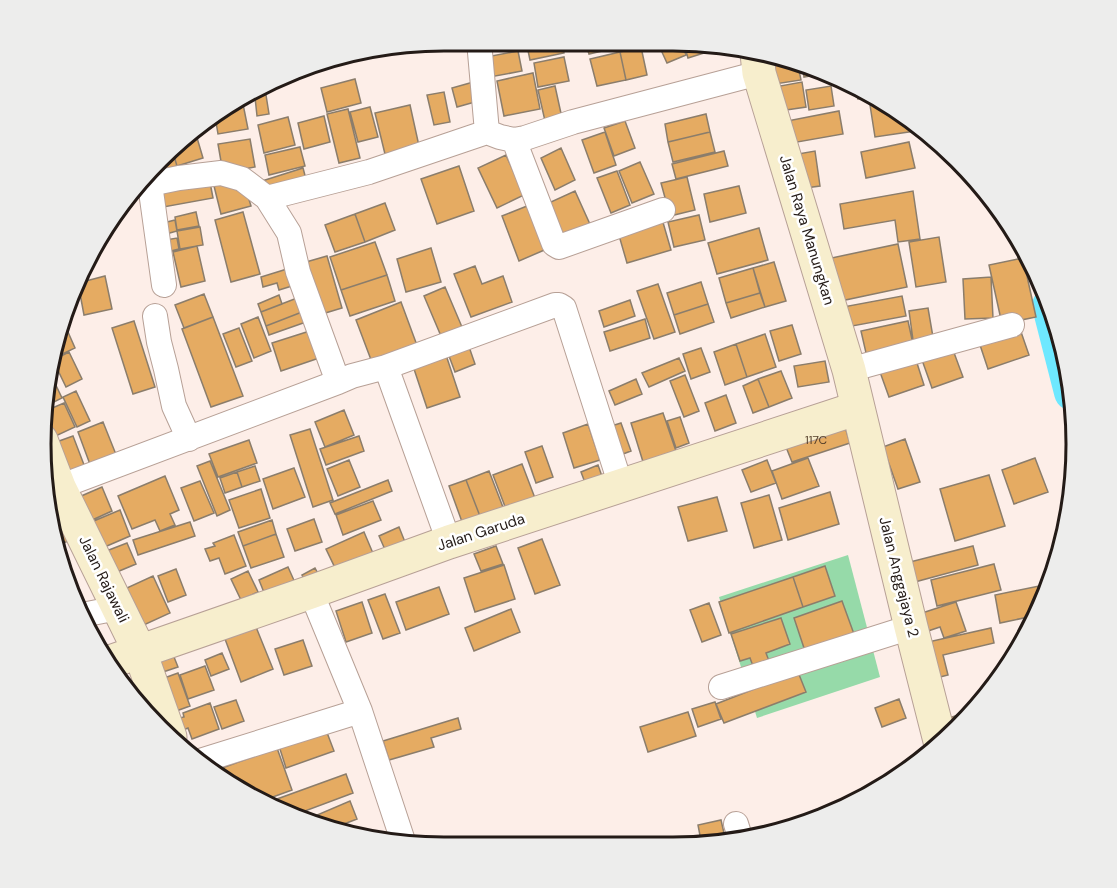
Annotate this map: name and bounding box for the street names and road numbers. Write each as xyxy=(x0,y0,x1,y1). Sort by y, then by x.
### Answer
street label: Jalan Raya Manungkan xyxy=(775,153,839,307)
street label: Jalan Garuda xyxy=(435,508,527,556)
street label: Jalan Anggajaya 2 xyxy=(874,515,924,639)
street label: Jalan Rajawali xyxy=(74,532,134,626)

